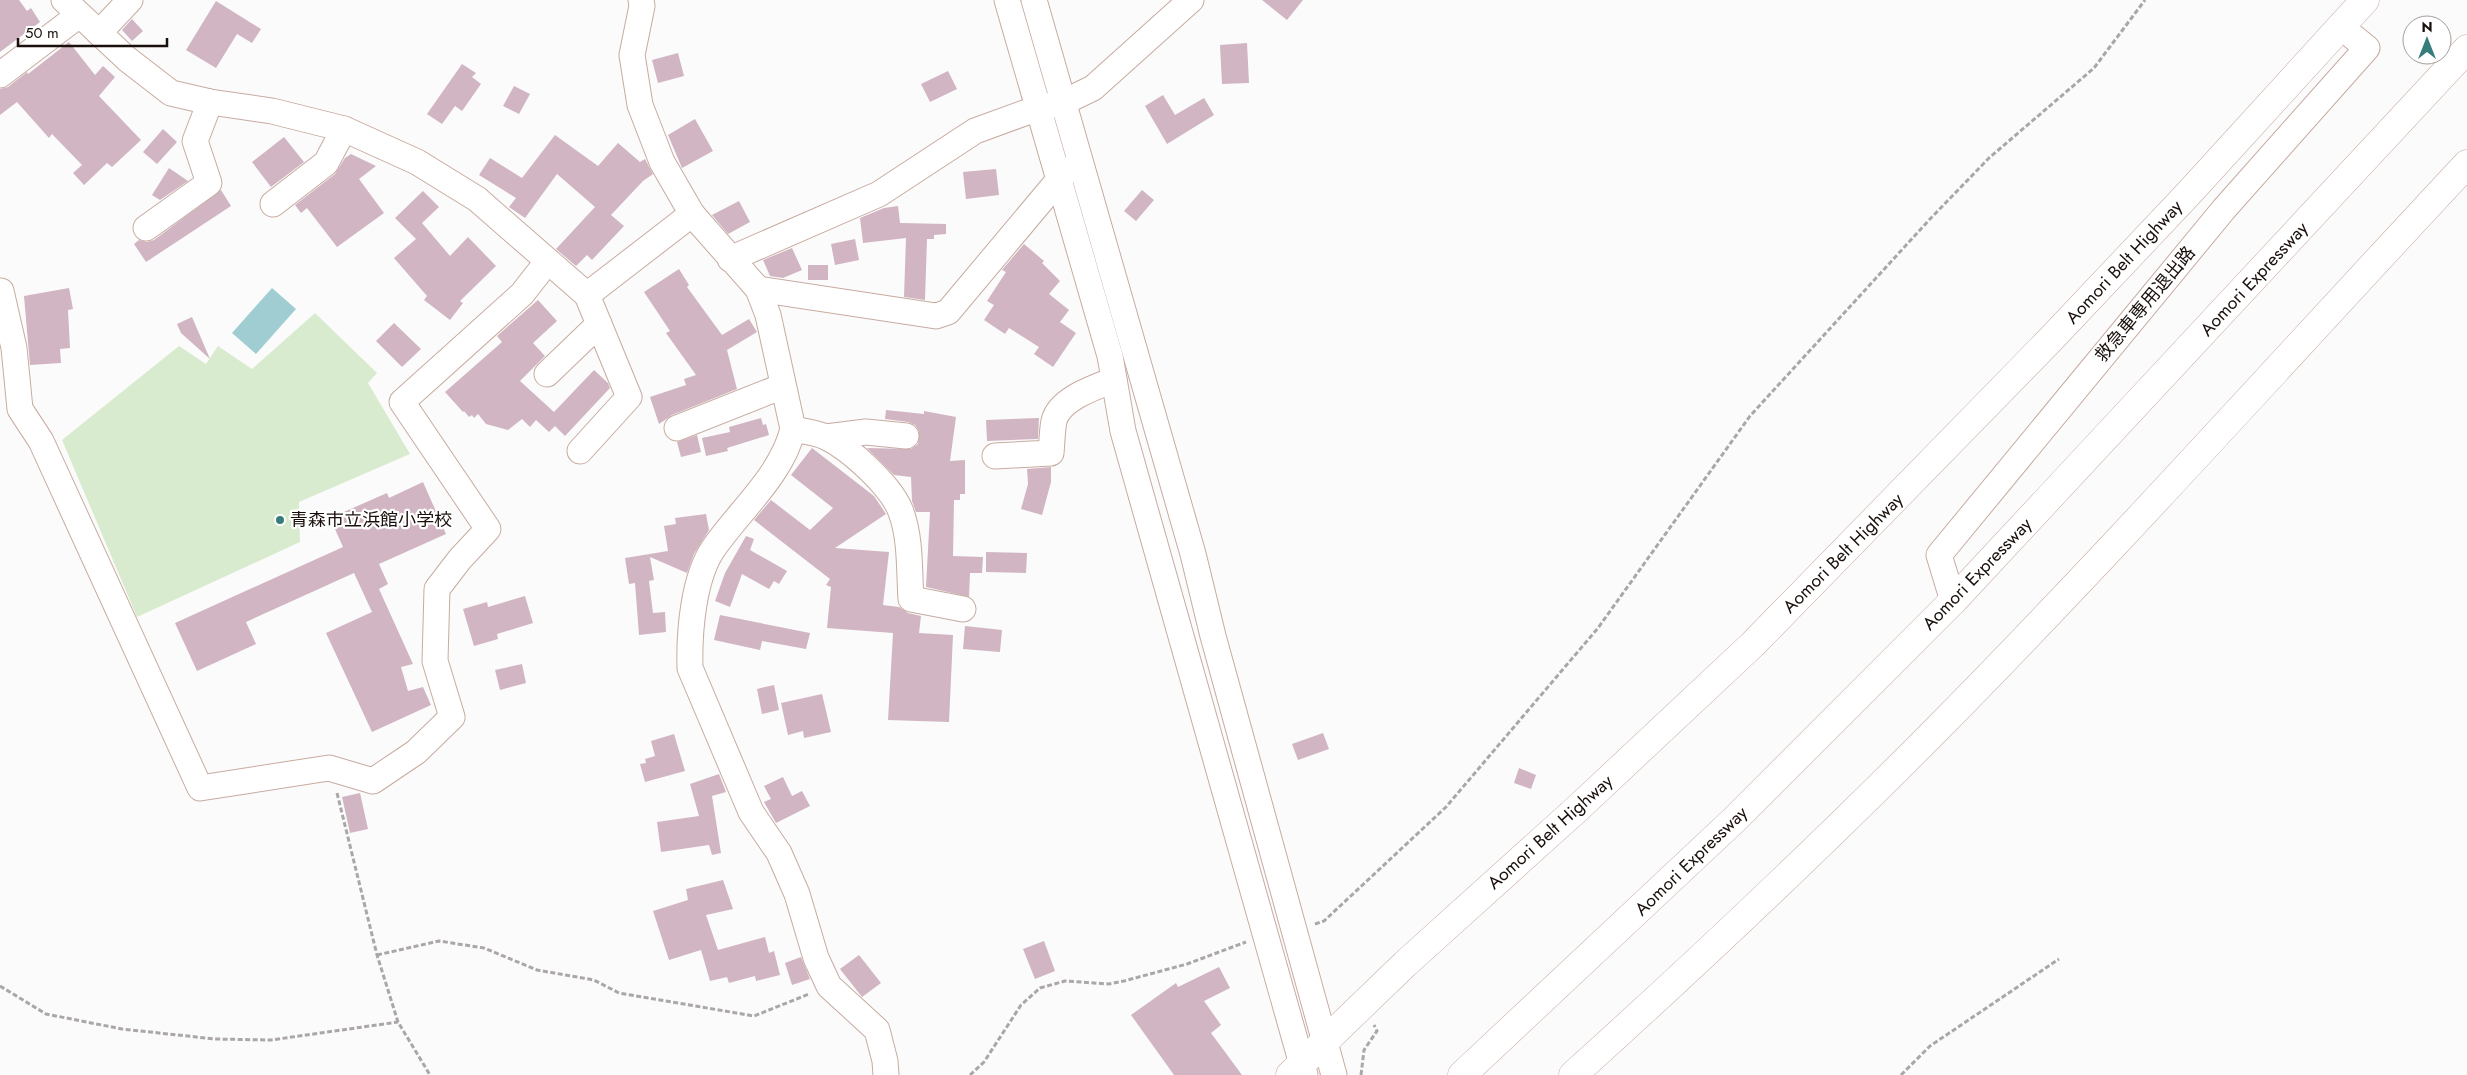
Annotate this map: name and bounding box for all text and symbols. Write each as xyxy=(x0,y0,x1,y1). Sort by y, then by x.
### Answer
scale bar xyxy=(18,15,166,47)
north arrow xyxy=(2402,15,2452,65)
text: N xyxy=(2421,17,2433,37)
text: 50 m xyxy=(25,22,59,44)
street label: Aomori Belt Highway xyxy=(2060,194,2188,330)
street label: Aomori Expressway xyxy=(2194,216,2314,342)
street label: 救急車専用退出路 xyxy=(2089,240,2201,368)
street label: Aomori Belt Highway xyxy=(1777,487,1909,619)
place label: 青森市立浜館小学校 xyxy=(290,507,452,533)
street label: Aomori Expressway xyxy=(1916,512,2038,636)
marker: 青森市立浜館小学校 xyxy=(274,514,286,526)
street label: Aomori Belt Highway xyxy=(1482,768,1619,895)
street label: Aomori Expressway xyxy=(1629,800,1753,922)

